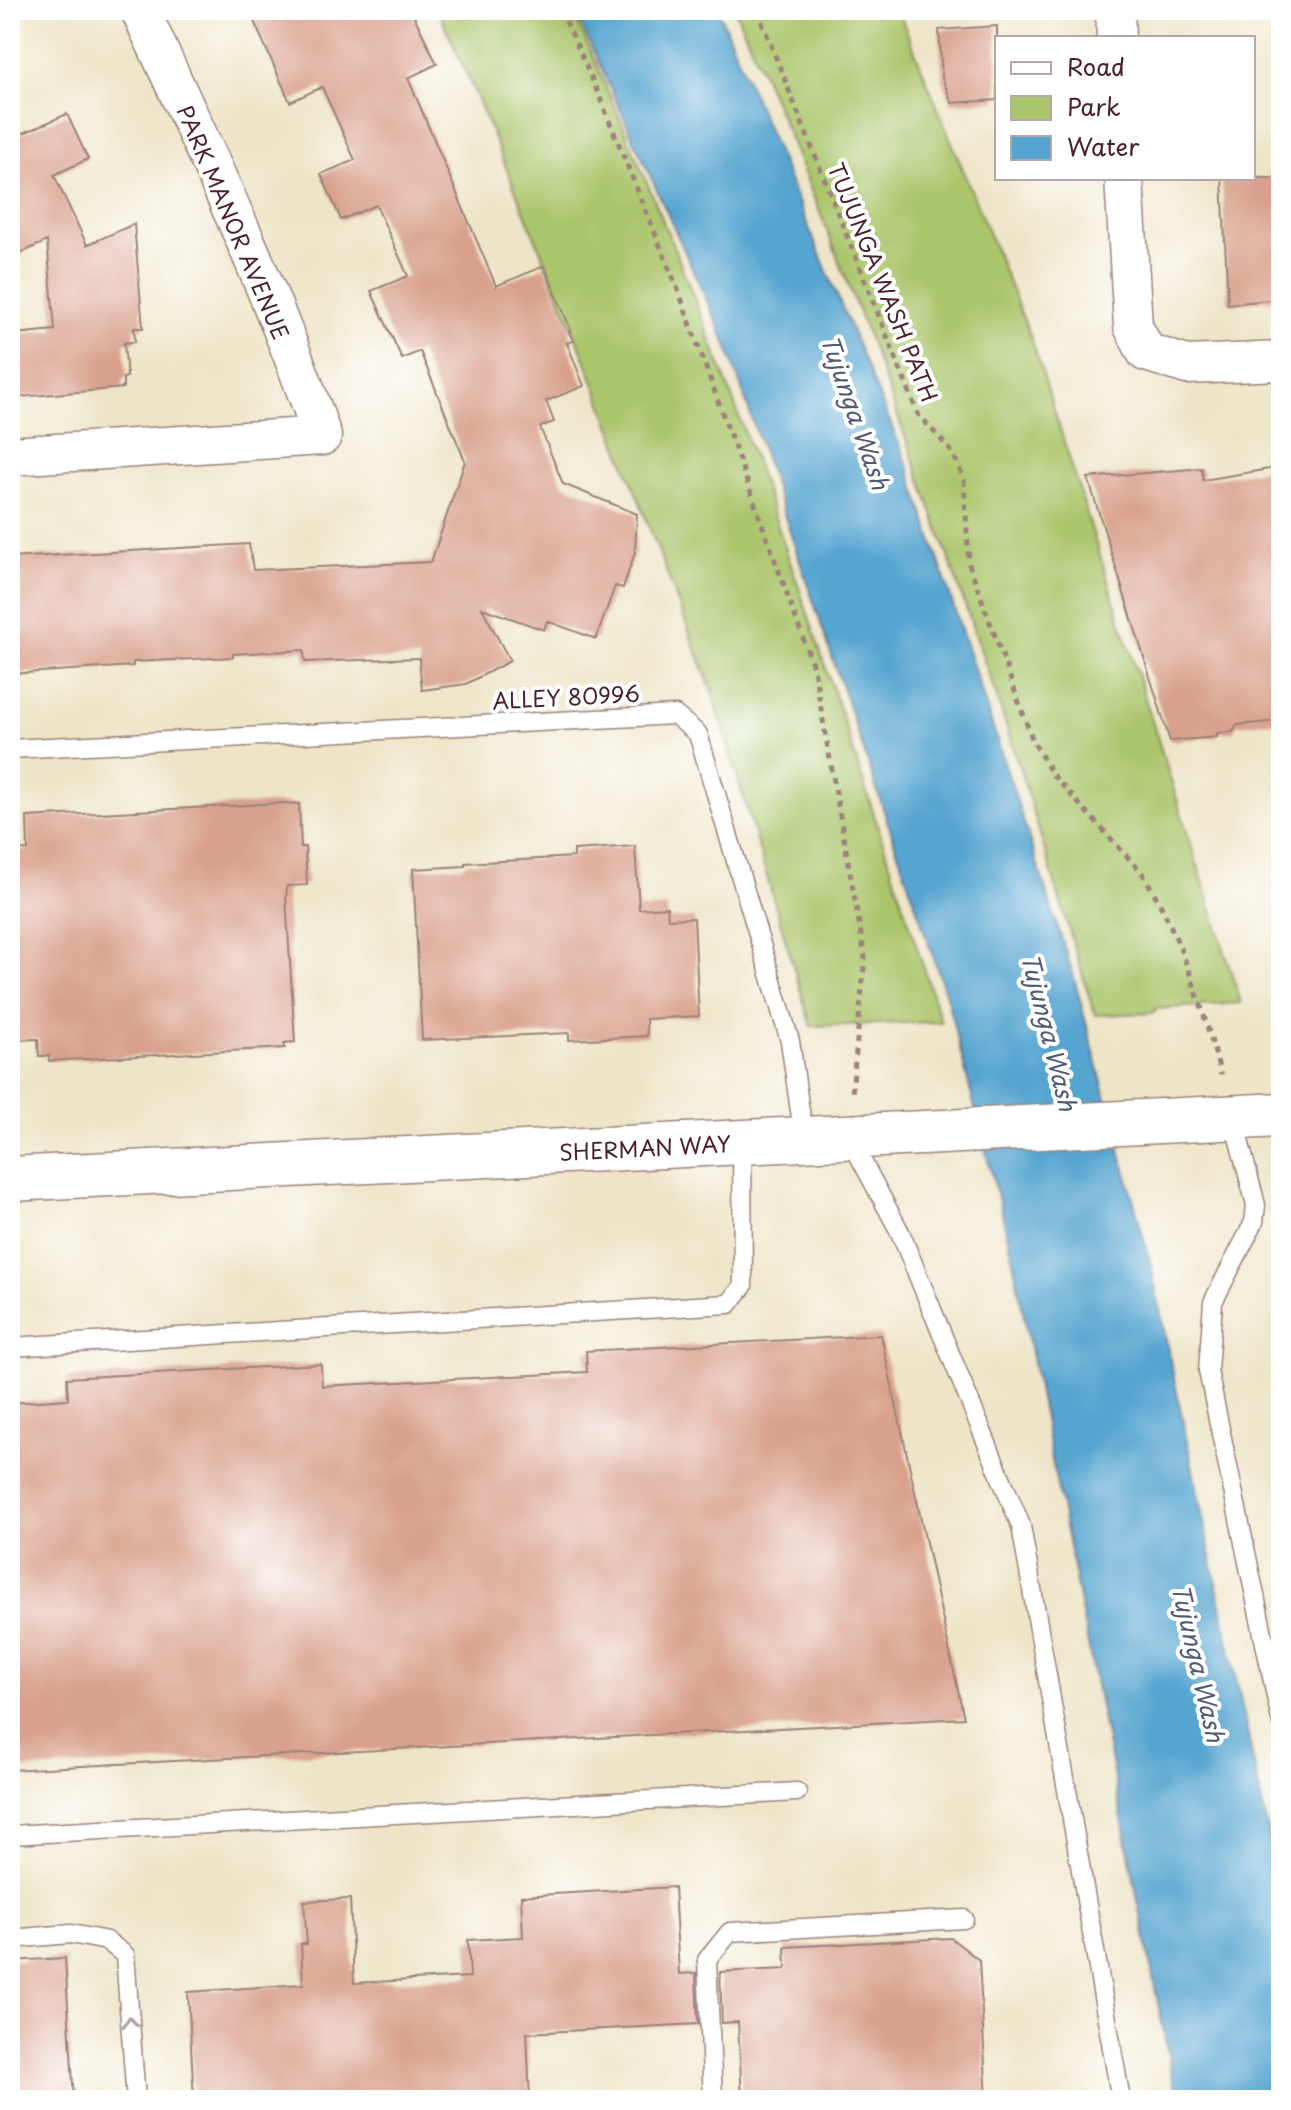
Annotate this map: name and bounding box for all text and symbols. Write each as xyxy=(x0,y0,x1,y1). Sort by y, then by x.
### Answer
legend xyxy=(995,36,1255,180)
text: Road xyxy=(1067,48,1125,84)
text: Park xyxy=(1067,88,1121,124)
street label: PARK MANOR AVENUE xyxy=(170,100,298,344)
text: Water xyxy=(1067,128,1140,164)
street label: TUJUNGA WASH PATH xyxy=(821,157,947,407)
water label: Tujunga Wash xyxy=(813,330,900,495)
street label: ALLEY 80996 xyxy=(491,676,641,716)
water label: Tujunga Wash xyxy=(1013,949,1087,1116)
street label: SHERMAN WAY xyxy=(558,1126,732,1168)
water label: Tujunga Wash xyxy=(1163,1580,1235,1747)
one-way arrow xyxy=(122,2015,139,2028)

